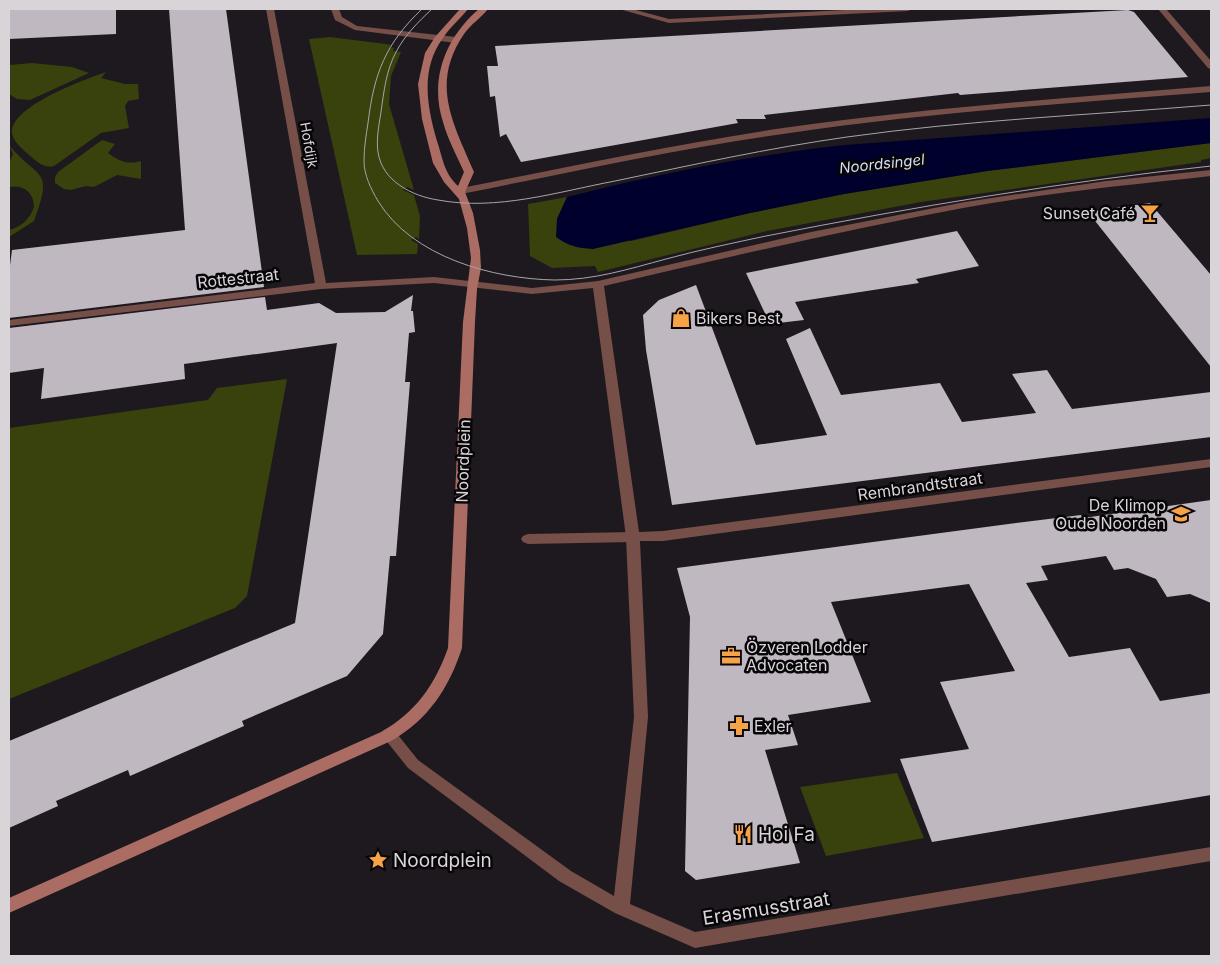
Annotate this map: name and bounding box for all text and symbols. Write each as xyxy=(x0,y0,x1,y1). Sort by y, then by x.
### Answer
street label: Hofdijk xyxy=(297,120,322,170)
water label: Noordsingel xyxy=(838,150,926,177)
bar icon: Sunset Café xyxy=(1139,202,1161,224)
place label: Sunset Café xyxy=(1043,203,1135,223)
street label: Rottestraat xyxy=(196,264,280,292)
shop icon: Bikers Best xyxy=(670,307,692,329)
place label: Bikers Best xyxy=(696,308,781,328)
street label: Noordplein xyxy=(452,419,474,503)
street label: Rembrandtstraat xyxy=(856,467,984,505)
place label: De Klimop Oude Noorden xyxy=(1055,495,1166,533)
school or university icon: De Klimop Oude Noorden xyxy=(1170,503,1192,525)
place label: Özveren Lodder Advocaten xyxy=(746,637,868,675)
office icon: Özveren Lodder Advocaten xyxy=(720,645,742,667)
pharmacy icon: Exler xyxy=(728,715,750,737)
place label: Exler xyxy=(754,716,792,736)
restaurant icon: Hoi Fa xyxy=(732,823,754,845)
place label: Hoi Fa xyxy=(758,823,815,846)
place icon: Noordplein xyxy=(367,849,389,871)
place label: Noordplein xyxy=(393,849,492,872)
street label: Erasmusstraat xyxy=(701,887,831,930)

